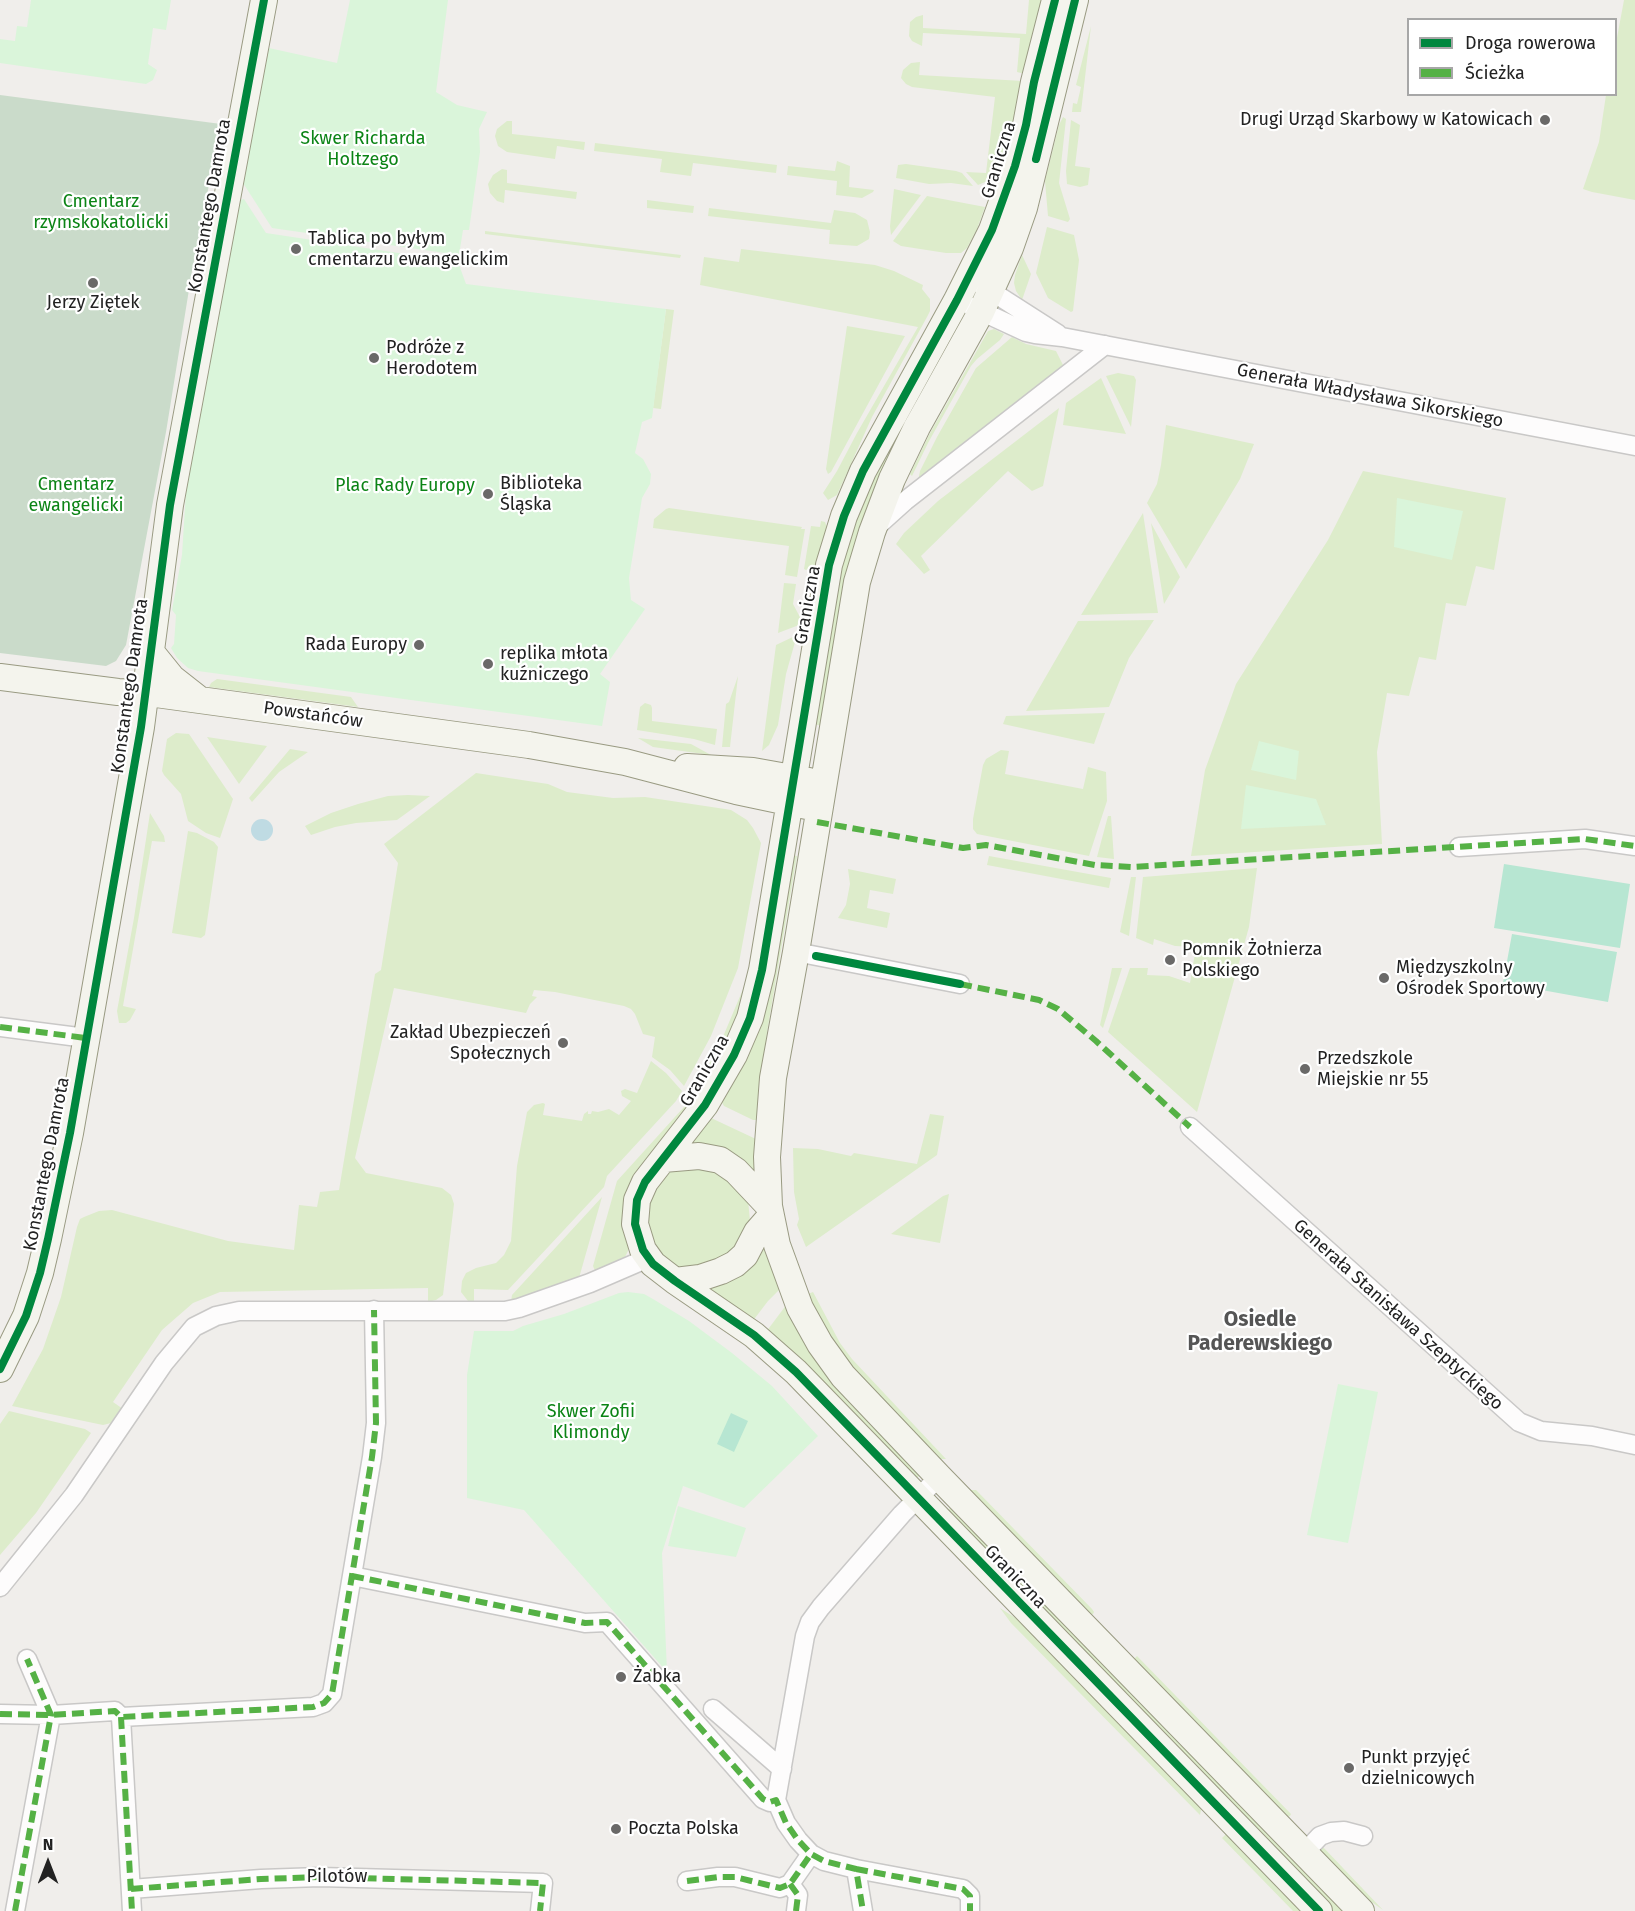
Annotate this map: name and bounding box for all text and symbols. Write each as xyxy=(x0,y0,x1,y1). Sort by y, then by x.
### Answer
legend xyxy=(1407,18,1617,96)
text: Droga rowerowa xyxy=(1465,32,1596,54)
text: Ścieżka xyxy=(1465,62,1525,84)
place label: Drugi Urząd Skarbowy w Katowicach xyxy=(1240,109,1533,131)
marker: Drugi Urząd Skarbowy w Katowicach xyxy=(1538,113,1552,127)
street label: Konstantego Damrota xyxy=(184,117,236,295)
street label: Graniczna xyxy=(977,119,1021,201)
park label: Skwer Richarda Holtzego xyxy=(300,128,426,170)
park label: Cmentarz rzymskokatolicki xyxy=(33,191,169,234)
place label: Tablica po byłym cmentarzu ewangelickim xyxy=(308,228,509,270)
marker: Tablica po byłym cmentarzu ewangelickim xyxy=(289,242,303,256)
marker: Jerzy Ziętek xyxy=(86,276,100,290)
place label: Jerzy Ziętek xyxy=(46,292,140,314)
place label: Podróże z Herodotem xyxy=(386,337,478,380)
marker: Podróże z Herodotem xyxy=(367,351,381,365)
street label: Generała Władysława Sikorskiego xyxy=(1235,360,1505,432)
place label: Biblioteka Śląska xyxy=(500,473,582,516)
park label: Cmentarz ewangelicki xyxy=(29,474,123,516)
park label: Plac Rady Europy xyxy=(335,475,475,497)
marker: Biblioteka Śląska xyxy=(481,487,495,501)
street label: Graniczna xyxy=(790,564,826,646)
street label: Konstantego Damrota xyxy=(107,597,153,775)
place label: Rada Europy xyxy=(305,634,407,656)
marker: Rada Europy xyxy=(412,638,426,652)
place label: replika młota kuźniczego xyxy=(500,643,608,686)
marker: replika młota kuźniczego xyxy=(481,657,495,671)
street label: Powstańców xyxy=(262,697,364,733)
place label: Pomnik Żołnierza Polskiego xyxy=(1182,939,1322,982)
marker: Pomnik Żołnierza Polskiego xyxy=(1163,953,1177,967)
place label: Międzyszkolny Ośrodek Sportowy xyxy=(1396,957,1545,1000)
marker: Międzyszkolny Ośrodek Sportowy xyxy=(1377,971,1391,985)
place label: Zakład Ubezpieczeń Społecznych xyxy=(390,1022,551,1064)
street label: Graniczna xyxy=(676,1031,734,1111)
marker: Zakład Ubezpieczeń Społecznych xyxy=(556,1036,570,1050)
place label: Przedszkole Miejskie nr 55 xyxy=(1317,1048,1428,1090)
marker: Przedszkole Miejskie nr 55 xyxy=(1298,1062,1312,1076)
street label: Konstantego Damrota xyxy=(20,1075,74,1253)
street label: Generała Stanisława Szeptyckiego xyxy=(1289,1215,1507,1415)
district label: Osiedle Paderewskiego xyxy=(1188,1307,1332,1357)
park label: Skwer Zofii Klimondy xyxy=(547,1401,635,1444)
street label: Graniczna xyxy=(979,1541,1051,1613)
place label: Żabka xyxy=(633,1666,681,1688)
marker: Żabka xyxy=(614,1670,628,1684)
place label: Punkt przyjęć dzielnicowych xyxy=(1361,1747,1475,1790)
marker: Punkt przyjęć dzielnicowych xyxy=(1342,1761,1356,1775)
place label: Poczta Polska xyxy=(628,1818,739,1840)
marker: Poczta Polska xyxy=(609,1822,623,1836)
north arrow xyxy=(18,1833,78,1893)
text: N xyxy=(43,1835,53,1854)
street label: Pilotów xyxy=(307,1866,367,1888)

